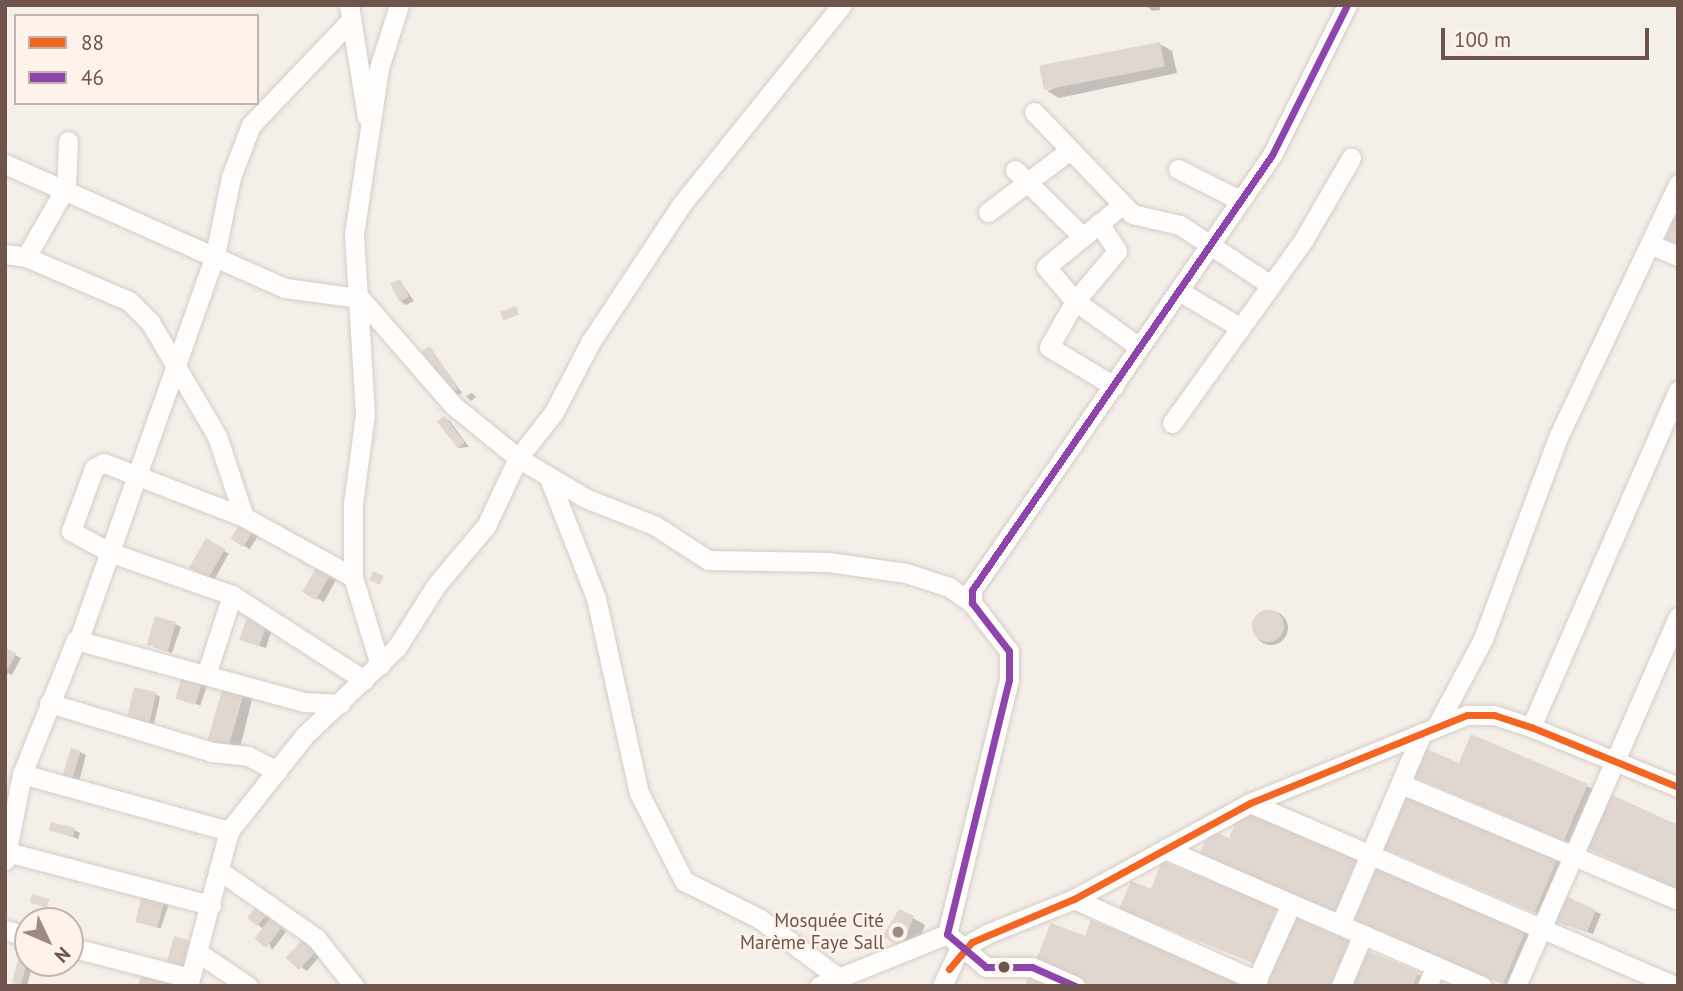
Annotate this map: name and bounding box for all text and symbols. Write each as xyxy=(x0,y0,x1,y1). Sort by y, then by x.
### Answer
legend xyxy=(14,14,259,105)
scale bar xyxy=(1445,14,1653,58)
text: 100 m xyxy=(1454,26,1511,53)
text: 88 xyxy=(81,29,104,56)
text: 46 xyxy=(81,64,104,91)
north arrow xyxy=(14,907,84,977)
place label: Mosquée Cité Marème Faye Sall xyxy=(740,910,884,954)
marker: Mosquée Cité Marème Faye Sall xyxy=(890,924,906,940)
text: N xyxy=(50,942,76,968)
unlabelled marker xyxy=(997,960,1011,974)

